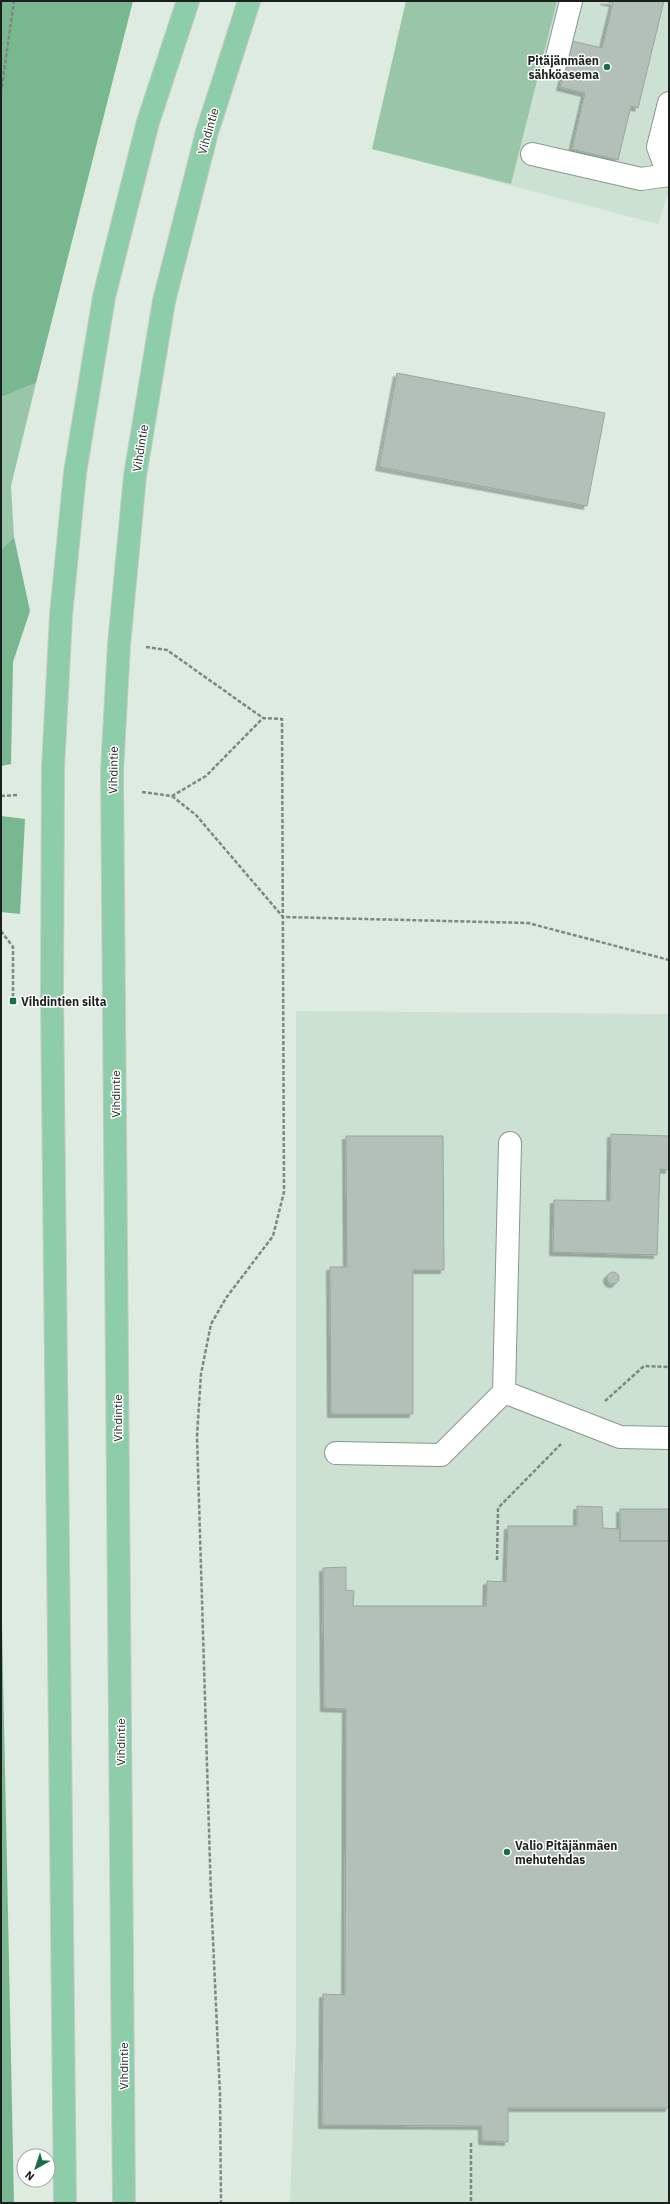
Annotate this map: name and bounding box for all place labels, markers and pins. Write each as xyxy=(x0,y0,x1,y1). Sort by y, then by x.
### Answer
place label: Pitäjänmäen sähköasema xyxy=(527,53,599,82)
marker: Pitäjänmäen sähköasema xyxy=(602,62,612,72)
place label: Vihdintien silta xyxy=(21,994,107,1009)
marker: Vihdintien silta xyxy=(8,996,18,1006)
place label: Valio Pitäjänmäen mehutehdas xyxy=(515,1838,617,1867)
marker: Valio Pitäjänmäen mehutehdas xyxy=(502,1847,512,1857)

